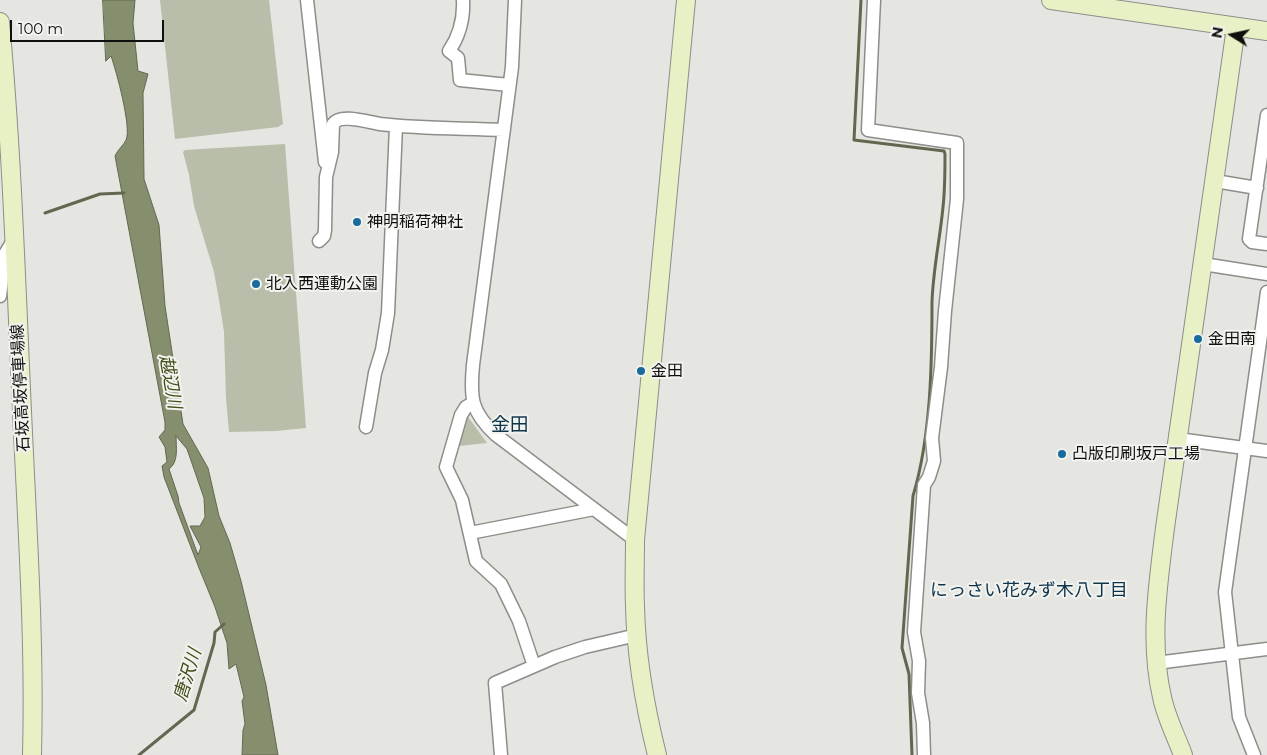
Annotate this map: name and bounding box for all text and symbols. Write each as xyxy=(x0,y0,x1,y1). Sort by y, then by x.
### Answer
scale bar xyxy=(12,10,166,42)
north arrow xyxy=(1207,10,1257,60)
text: 100 m xyxy=(18,19,63,38)
text: N xyxy=(1207,25,1227,40)
place label: 神明稲荷神社 xyxy=(367,212,463,232)
marker: 神明稲荷神社 xyxy=(351,216,363,228)
place label: 北入西運動公園 xyxy=(266,274,378,294)
marker: 北入西運動公園 xyxy=(250,278,262,290)
street label: 石坂高坂停車場線 xyxy=(8,324,34,452)
place label: 金田南 xyxy=(1208,329,1256,349)
marker: 金田南 xyxy=(1192,333,1204,345)
water label: 越辺川 xyxy=(155,354,185,410)
place label: 金田 xyxy=(651,361,683,381)
marker: 金田 xyxy=(635,365,647,377)
district label: 金田 xyxy=(491,414,529,436)
place label: 凸版印刷坂戸工場 xyxy=(1072,444,1200,464)
marker: 凸版印刷坂戸工場 xyxy=(1056,448,1068,460)
district label: にっさい花みず木八丁目 xyxy=(930,580,1128,602)
water label: 唐沢川 xyxy=(170,646,206,704)

